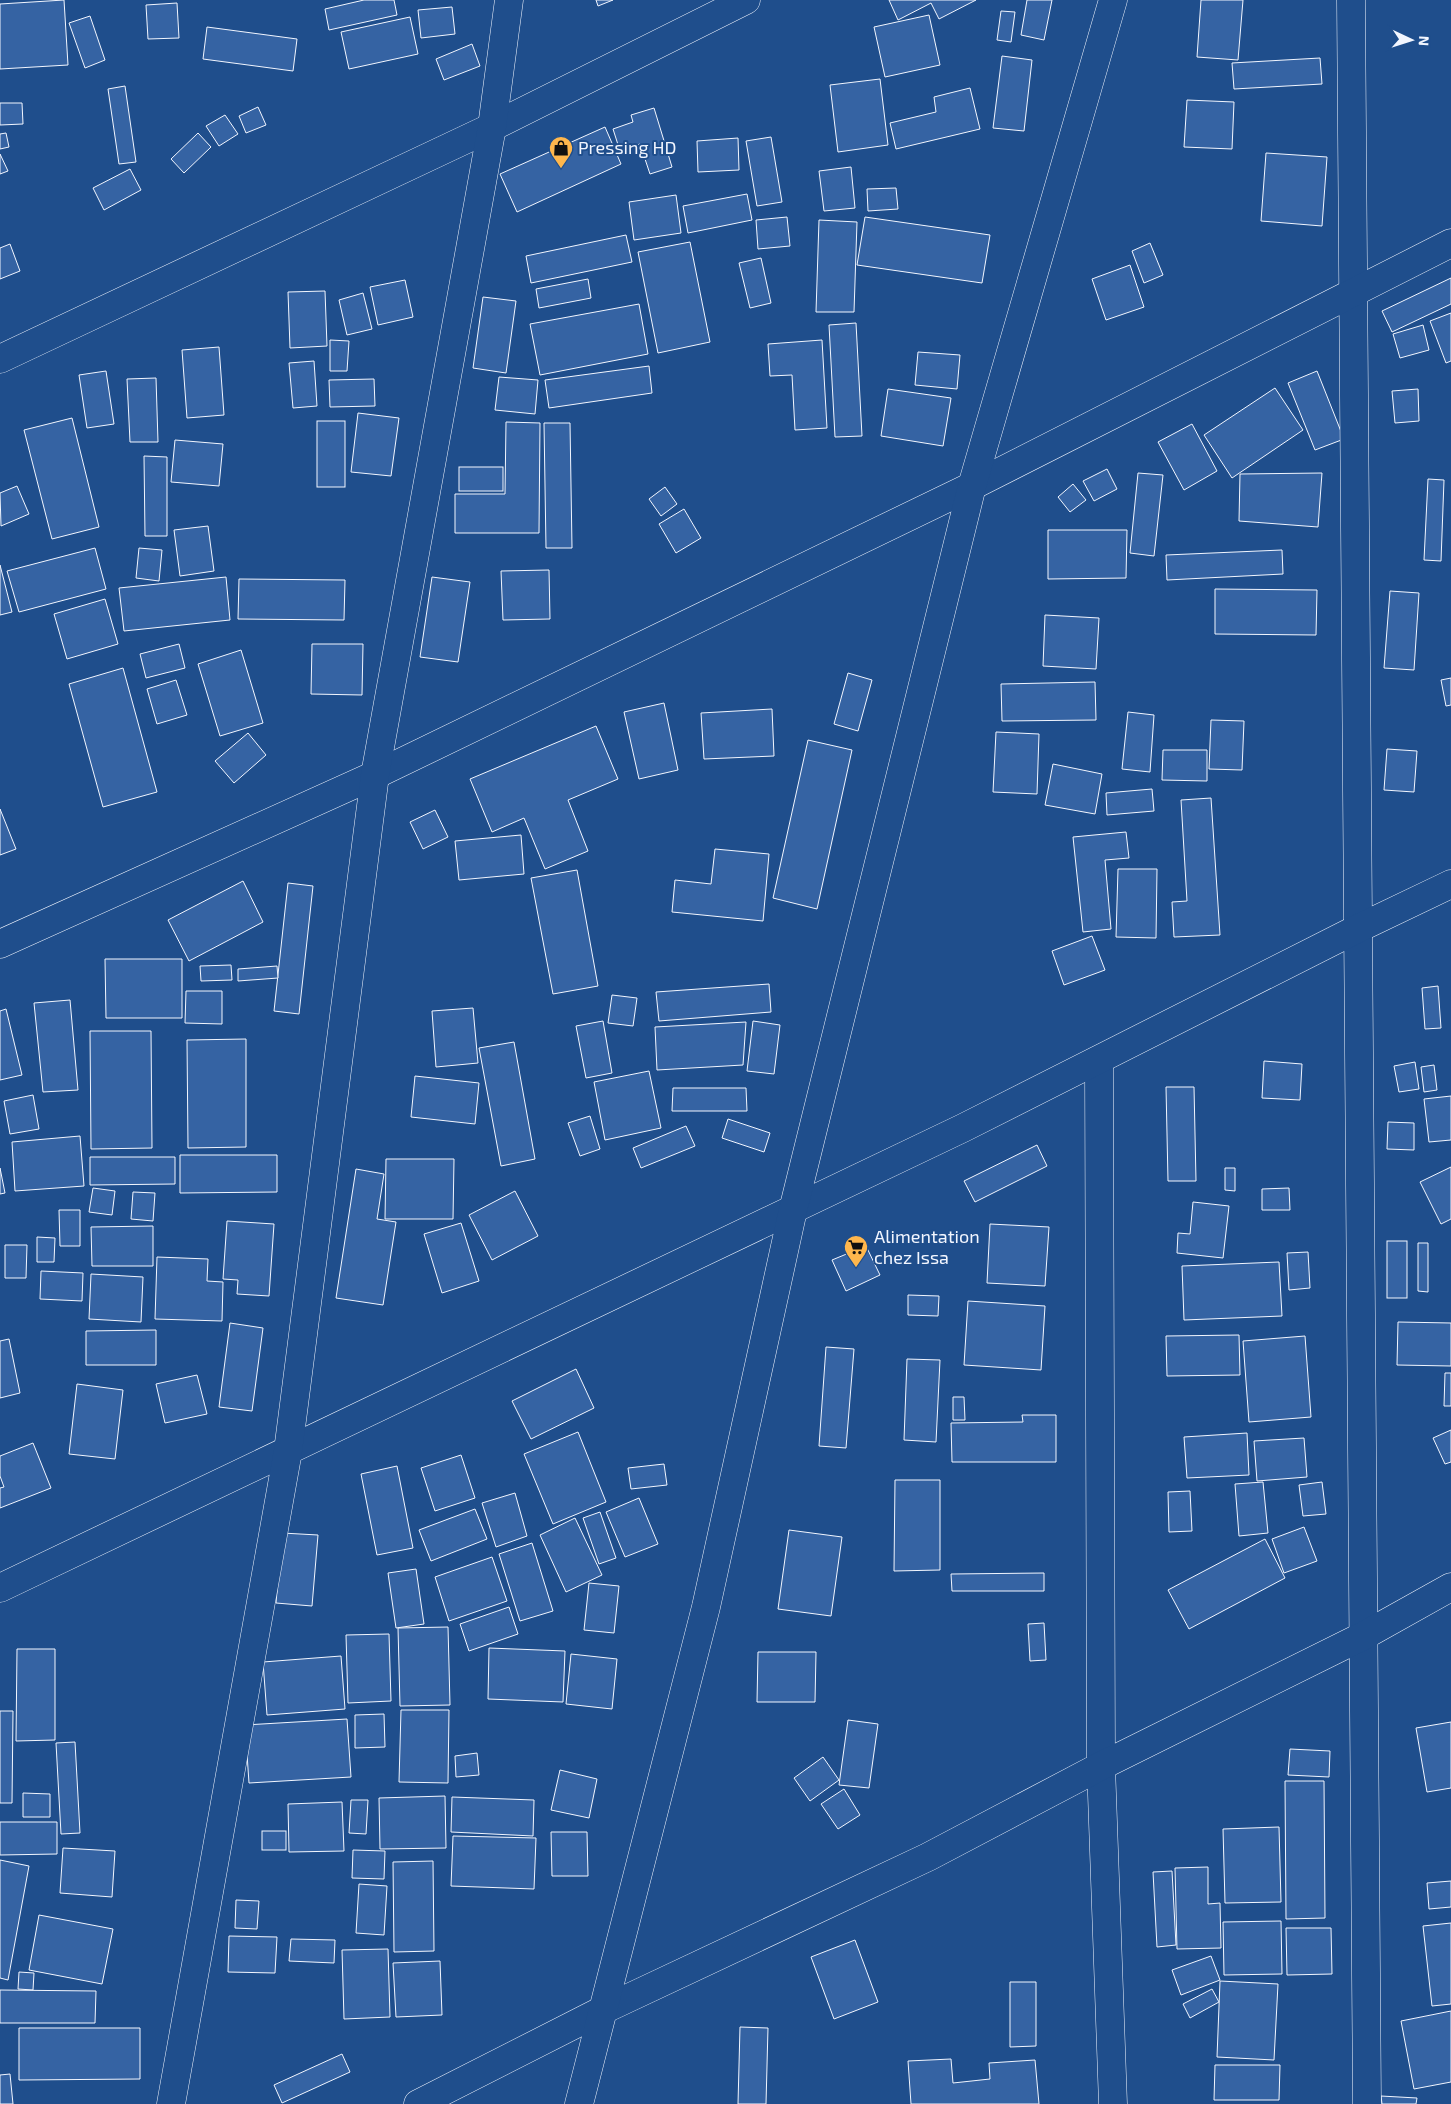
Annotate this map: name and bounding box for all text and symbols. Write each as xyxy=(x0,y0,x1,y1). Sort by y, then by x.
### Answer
north arrow xyxy=(1386,15,1436,65)
text: N xyxy=(1416,35,1433,47)
shop icon: Pressing HD xyxy=(548,135,574,169)
place label: Pressing HD xyxy=(578,136,677,158)
place label: Alimentation chez Issa xyxy=(874,1225,980,1268)
supermarket icon: Alimentation chez Issa xyxy=(843,1234,869,1268)

